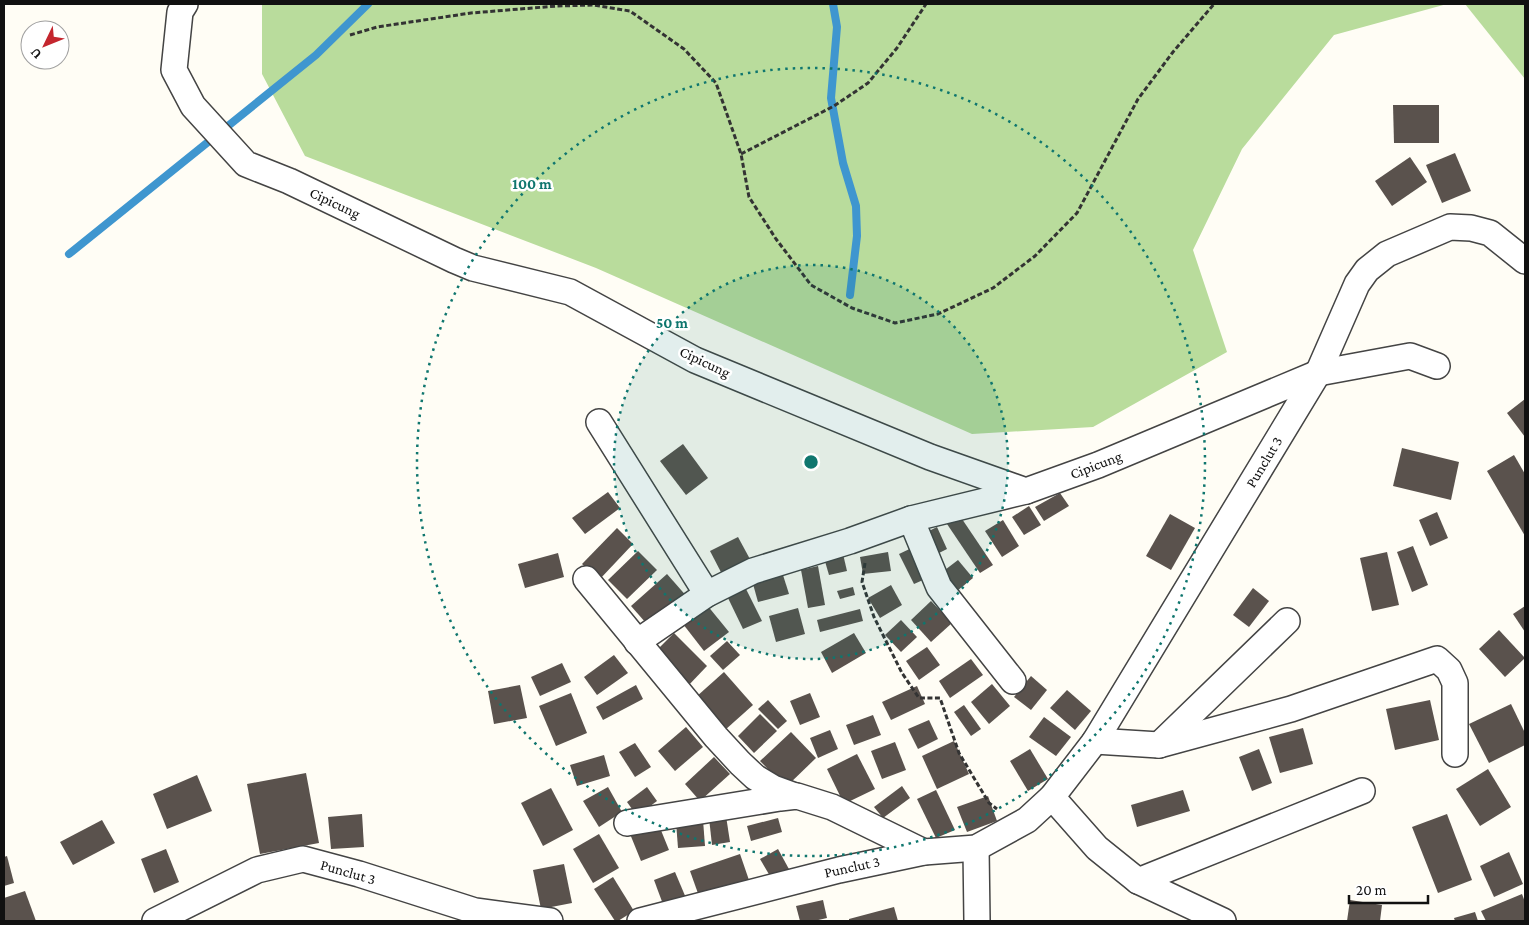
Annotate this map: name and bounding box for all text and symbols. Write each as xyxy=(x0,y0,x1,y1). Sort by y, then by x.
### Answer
north arrow xyxy=(20,20,70,70)
text: U xyxy=(26,45,45,63)
text: 100 m xyxy=(512,176,552,192)
street label: Cipicung xyxy=(307,184,363,223)
text: 50 m xyxy=(656,315,688,331)
street label: Cipicung xyxy=(677,343,733,382)
street label: Punclut 3 xyxy=(1243,434,1285,490)
street label: Cipicung xyxy=(1068,448,1124,483)
centre of rings xyxy=(802,453,820,471)
street label: Punclut 3 xyxy=(823,853,881,881)
street label: Punclut 3 xyxy=(319,857,377,887)
scale bar xyxy=(1349,872,1428,904)
text: 20 m xyxy=(1356,882,1387,898)

